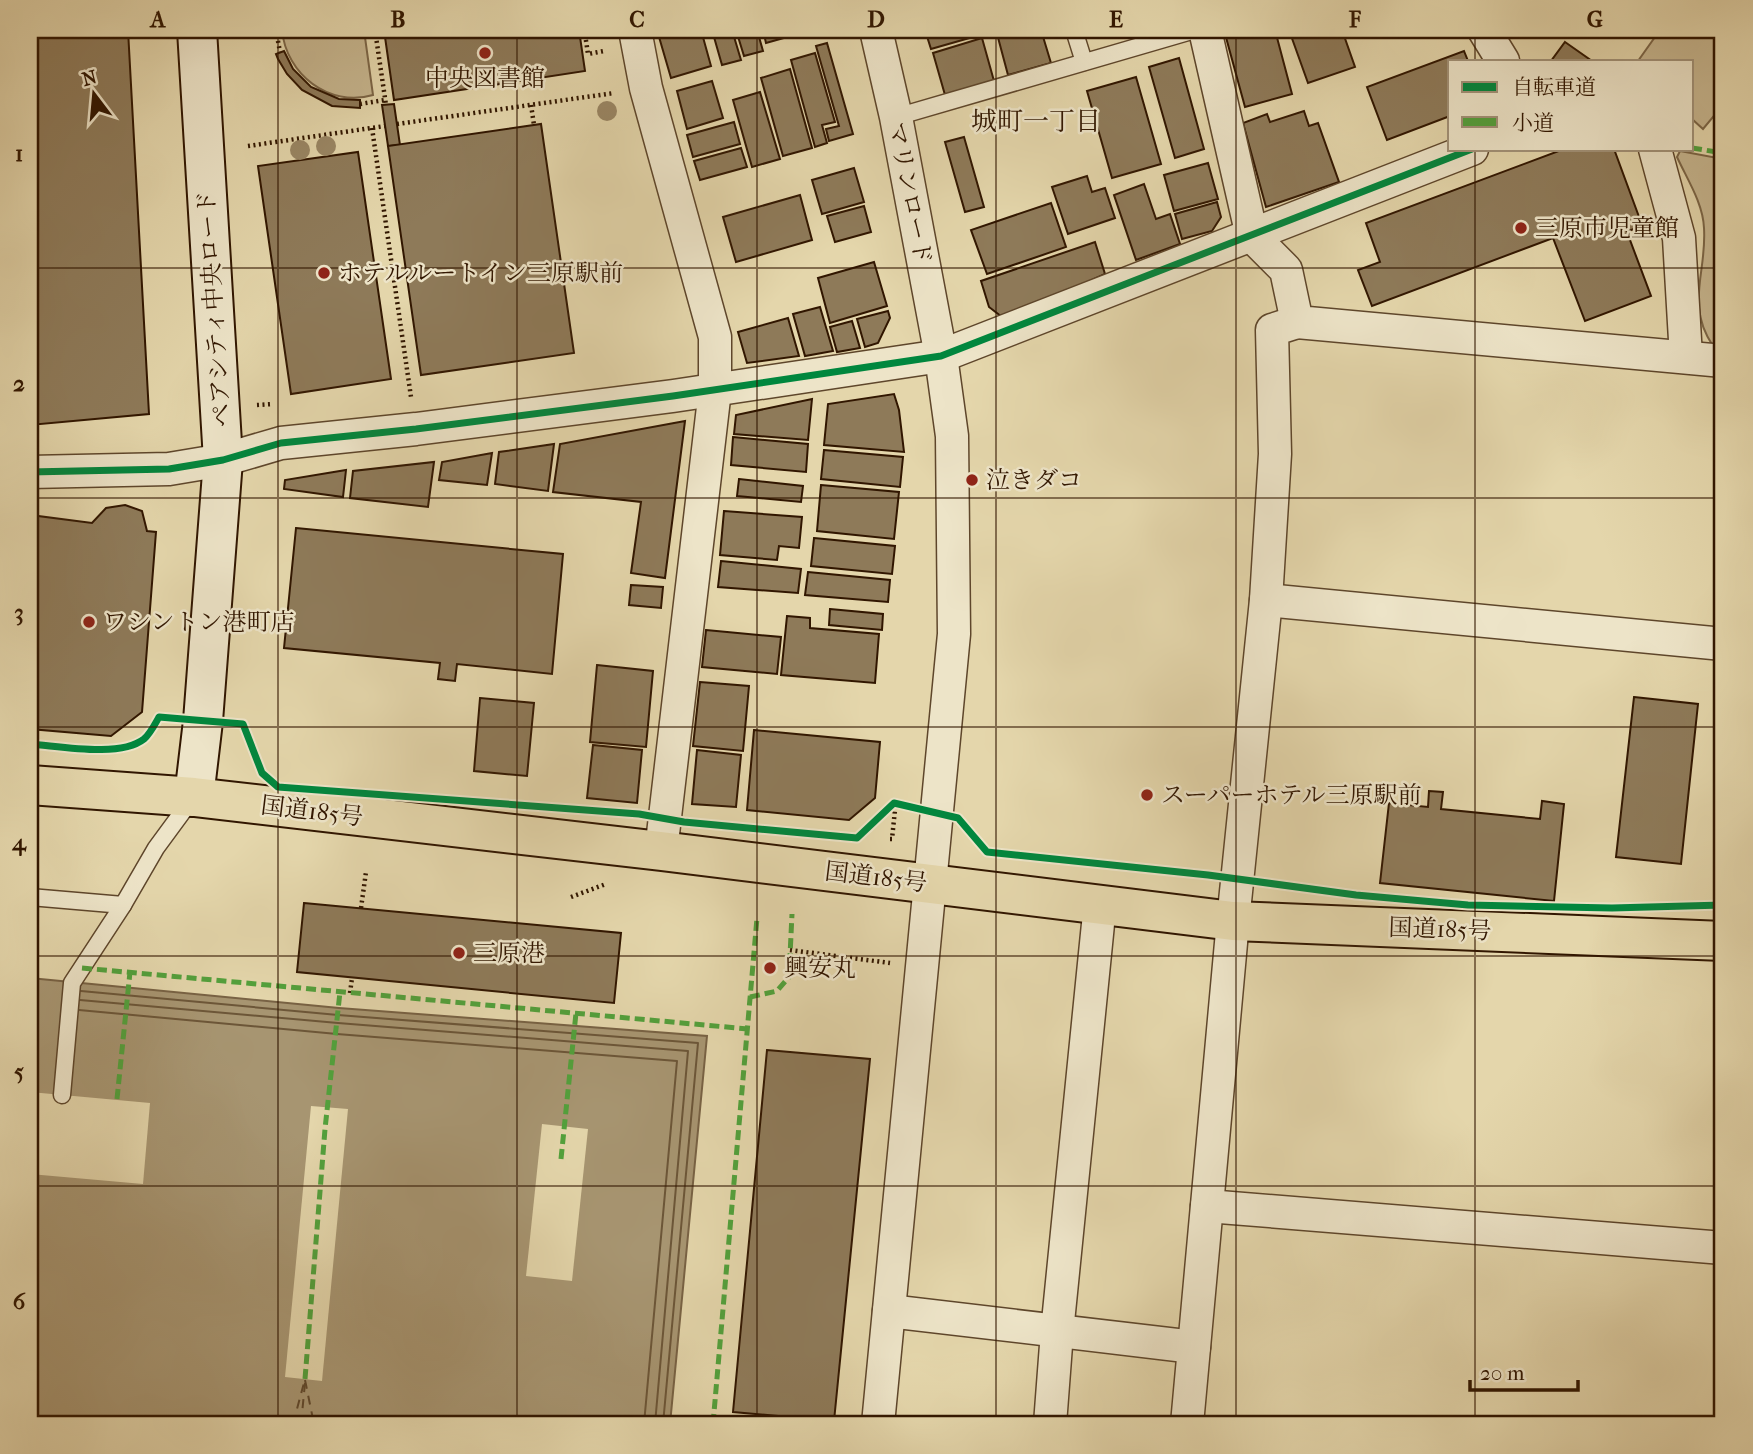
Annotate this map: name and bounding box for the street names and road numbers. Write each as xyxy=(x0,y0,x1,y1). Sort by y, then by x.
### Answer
street label: マリンロード xyxy=(883,120,937,266)
street label: ペアシティ中央ロード xyxy=(192,190,236,428)
street label: 国道185号 xyxy=(259,791,365,831)
street label: 国道185号 xyxy=(823,857,929,897)
street label: 国道185号 xyxy=(1388,913,1492,945)

